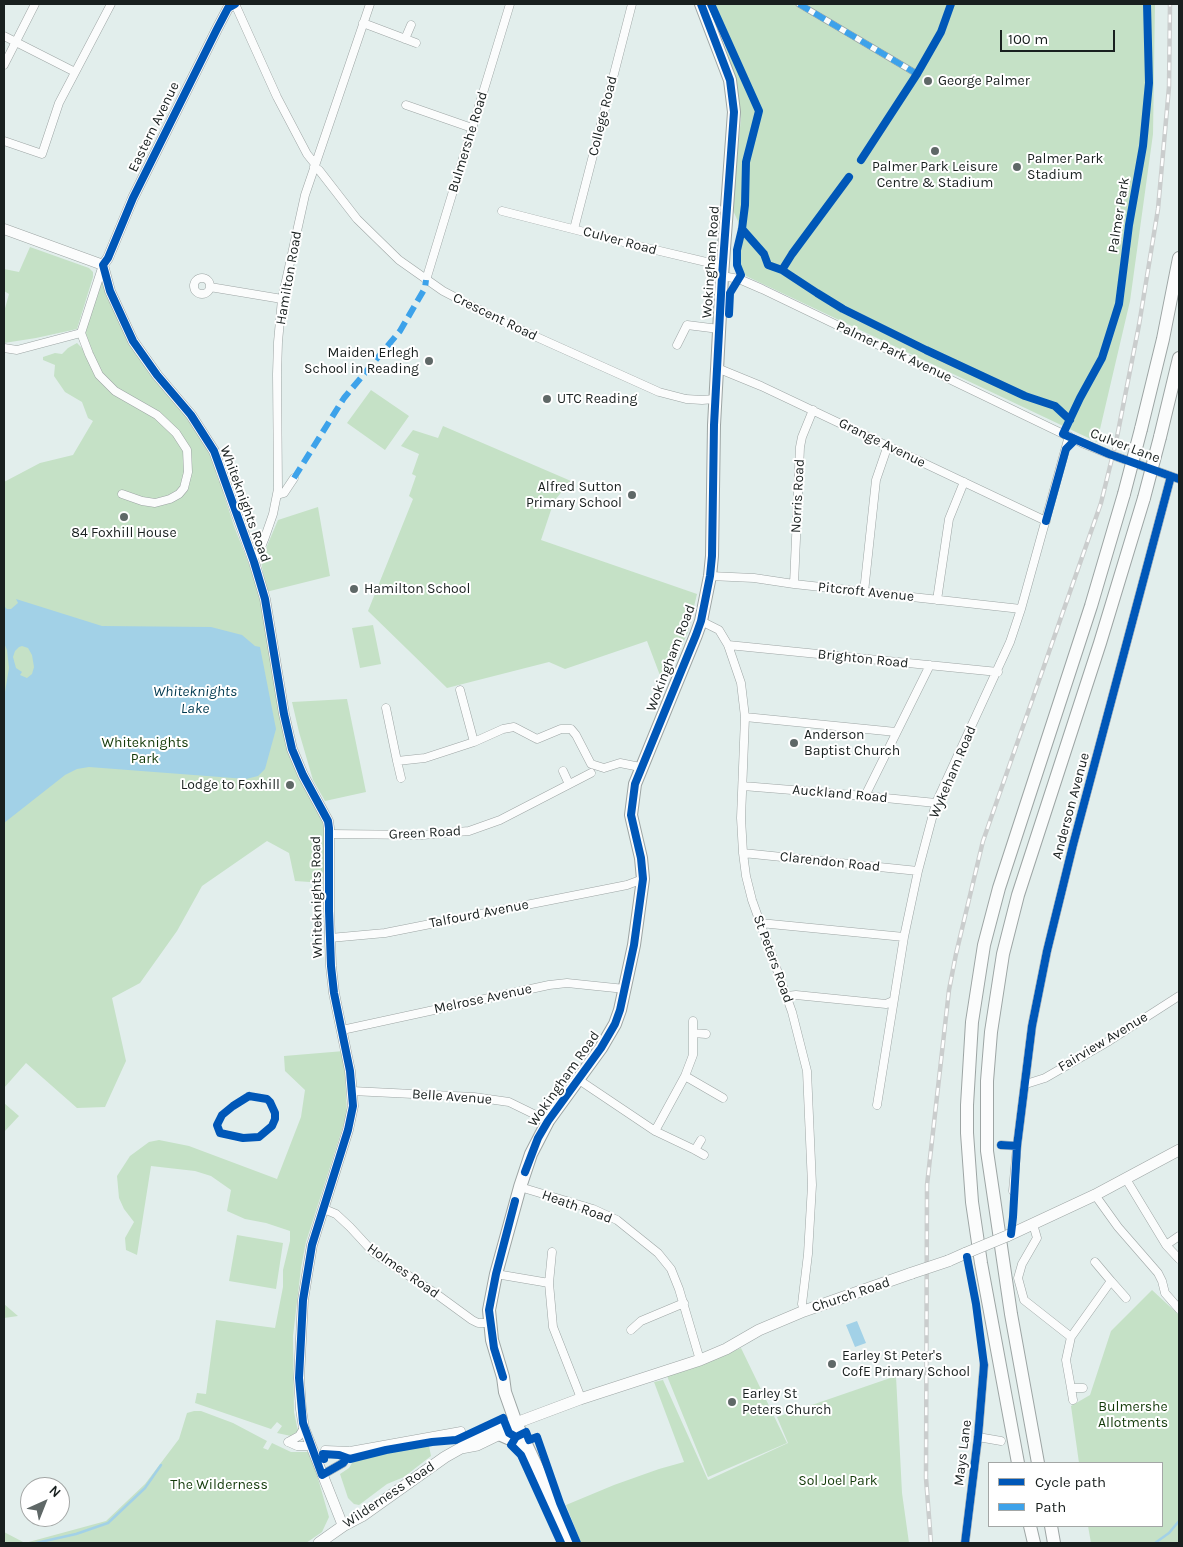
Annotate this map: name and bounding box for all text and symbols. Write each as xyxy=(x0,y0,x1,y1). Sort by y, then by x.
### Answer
scale bar xyxy=(1003,20,1118,52)
text: 100 m xyxy=(1008,30,1048,48)
place label: George Palmer xyxy=(938,73,1030,89)
street label: College Road xyxy=(585,74,621,158)
marker: George Palmer xyxy=(922,75,934,87)
street label: Eastern Avenue xyxy=(125,79,183,175)
street label: Bulmershe Road xyxy=(445,89,491,195)
marker: Palmer Park Leisure Centre & Stadium xyxy=(929,145,941,157)
place label: Palmer Park Stadium xyxy=(1027,151,1103,184)
place label: Palmer Park Leisure Centre & Stadium xyxy=(872,159,998,192)
marker: Palmer Park Stadium xyxy=(1011,161,1023,173)
street label: Palmer Park xyxy=(1105,176,1133,254)
street label: Wokingham Road xyxy=(699,205,723,319)
street label: Culver Road xyxy=(581,223,659,259)
street label: Hamilton Road xyxy=(272,230,306,326)
street label: Crescent Road xyxy=(450,289,540,345)
street label: Palmer Park Avenue xyxy=(833,318,955,386)
place label: Maiden Erlegh School in Reading xyxy=(304,345,419,378)
marker: Maiden Erlegh School in Reading xyxy=(423,355,435,367)
place label: UTC Reading xyxy=(557,391,637,407)
marker: UTC Reading xyxy=(541,393,553,405)
street label: Grange Avenue xyxy=(836,415,928,471)
street label: Culver Lane xyxy=(1088,425,1162,467)
street label: Whiteknights Road xyxy=(216,444,274,564)
street label: Norris Road xyxy=(788,458,808,534)
place label: Alfred Sutton Primary School xyxy=(526,479,622,512)
marker: Alfred Sutton Primary School xyxy=(626,489,638,501)
marker: 84 Foxhill House xyxy=(118,511,130,523)
place label: 84 Foxhill House xyxy=(71,525,177,541)
street label: Pitcroft Avenue xyxy=(817,579,915,605)
place label: Hamilton School xyxy=(364,581,470,597)
marker: Hamilton School xyxy=(348,583,360,595)
street label: Wokingham Road xyxy=(643,602,699,714)
street label: Brighton Road xyxy=(817,646,909,672)
water label: Whiteknights Lake xyxy=(153,683,237,718)
street label: Wykeham Road xyxy=(926,723,980,821)
place label: Anderson Baptist Church xyxy=(804,727,900,760)
park label: Whiteknights Park xyxy=(101,735,189,768)
marker: Anderson Baptist Church xyxy=(788,737,800,749)
street label: Anderson Avenue xyxy=(1049,751,1093,861)
place label: Lodge to Foxhill xyxy=(181,777,280,793)
marker: Lodge to Foxhill xyxy=(284,779,296,791)
street label: Auckland Road xyxy=(792,781,888,807)
street label: Green Road xyxy=(388,823,462,843)
street label: Whiteknights Road xyxy=(308,836,326,958)
street label: Clarendon Road xyxy=(779,848,881,876)
street label: Talfourd Avenue xyxy=(428,896,530,932)
street label: St Peters Road xyxy=(749,913,797,1005)
street label: Melrose Avenue xyxy=(433,980,533,1018)
street label: Fairview Avenue xyxy=(1055,1009,1151,1075)
street label: Wokingham Road xyxy=(525,1028,603,1130)
street label: Belle Avenue xyxy=(411,1086,493,1108)
street label: Heath Road xyxy=(540,1187,614,1227)
street label: Holmes Road xyxy=(364,1240,442,1302)
street label: Church Road xyxy=(810,1274,892,1316)
place label: Earley St Peter's CofE Primary School xyxy=(842,1348,970,1380)
marker: Earley St Peter's CofE Primary School xyxy=(826,1358,838,1370)
place label: Earley St Peters Church xyxy=(742,1386,831,1418)
marker: Earley St Peters Church xyxy=(726,1396,738,1408)
park label: Bulmershe Allotments xyxy=(1098,1399,1168,1431)
street label: Mays Lane xyxy=(951,1419,975,1487)
street label: Wilderness Road xyxy=(340,1458,438,1532)
legend xyxy=(988,1462,1163,1527)
park label: Sol Joel Park xyxy=(798,1473,878,1489)
text: Cycle path xyxy=(1035,1473,1106,1491)
north arrow xyxy=(20,1477,70,1527)
park label: The Wilderness xyxy=(170,1477,268,1493)
text: N xyxy=(46,1482,65,1501)
text: Path xyxy=(1035,1498,1066,1516)

